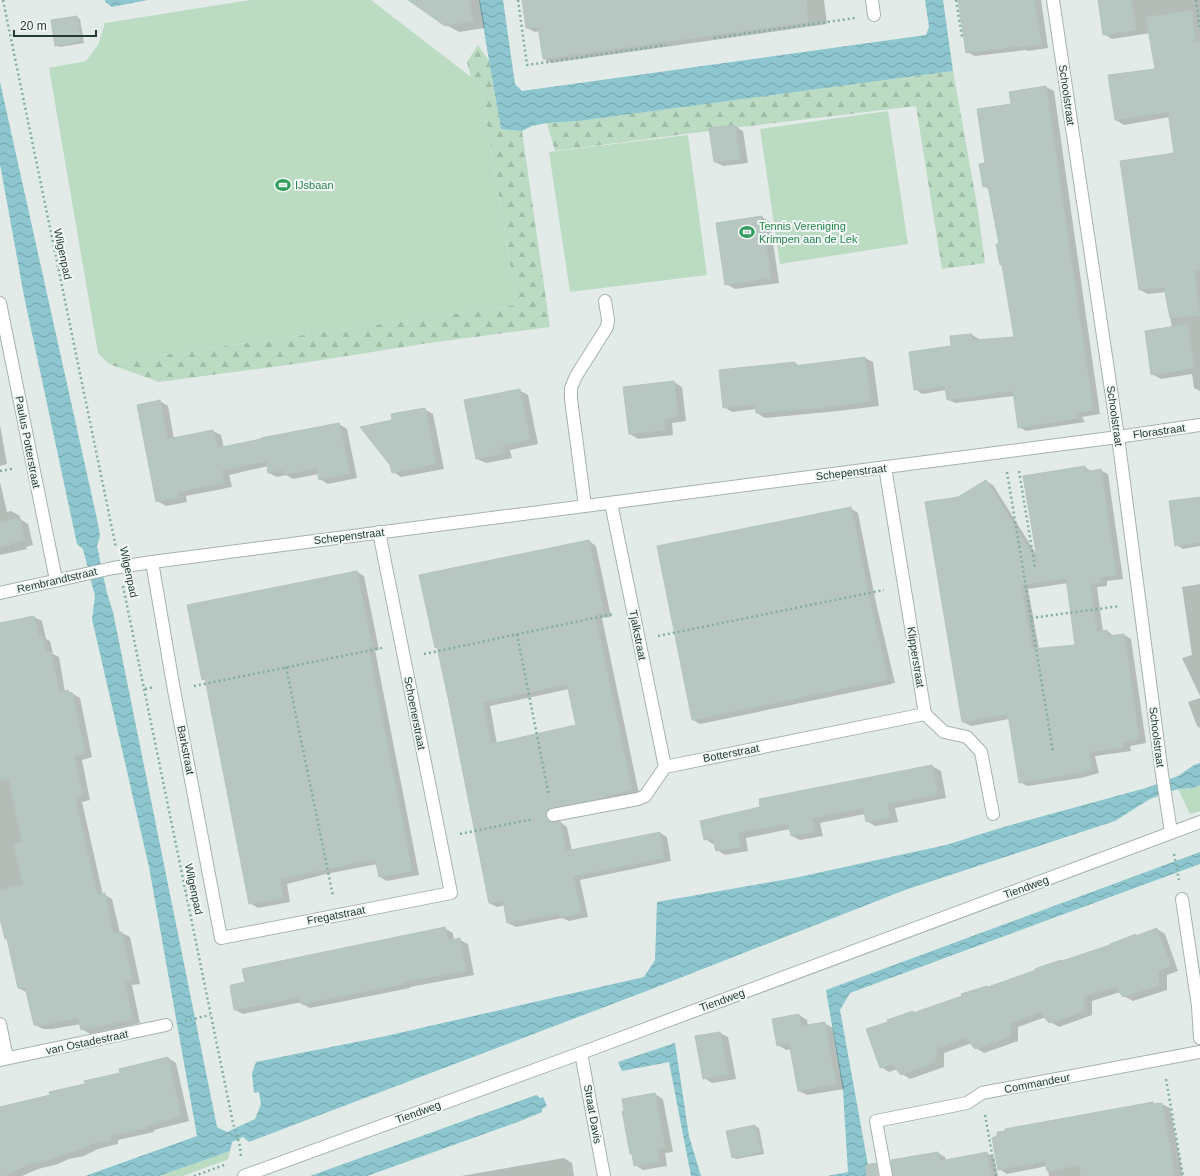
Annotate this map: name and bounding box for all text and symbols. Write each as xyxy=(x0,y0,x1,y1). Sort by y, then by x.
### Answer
scale bar xyxy=(14,12,96,38)
text: 20 m xyxy=(20,19,47,33)
street label: Schoolstraat xyxy=(1057,64,1077,126)
sports icon: IJsbaan xyxy=(274,176,292,194)
place label: IJsbaan xyxy=(295,179,334,191)
place label: Tennis Vereniging Krimpen aan de Lek xyxy=(759,220,858,245)
sports icon: Tennis Vereniging Krimpen aan de Lek xyxy=(738,223,756,241)
street label: Wilgenpad xyxy=(52,227,74,281)
street label: Schoolstraat xyxy=(1105,385,1125,447)
street label: Paulus Potterstraat xyxy=(13,395,43,489)
street label: Florastraat xyxy=(1132,421,1186,441)
street label: Schepenstraat xyxy=(815,462,887,482)
street label: Schepenstraat xyxy=(313,526,385,546)
street label: Wilgenpad xyxy=(118,545,140,599)
street label: Rembrandtstraat xyxy=(16,565,98,595)
street label: Tjalkstraat xyxy=(627,609,649,661)
street label: Klipperstraat xyxy=(905,626,927,688)
street label: Schoenerstraat xyxy=(402,675,428,751)
street label: Schoolstraat xyxy=(1147,706,1167,768)
street label: Barkstraat xyxy=(175,724,197,776)
street label: Botterstraat xyxy=(702,742,760,764)
street label: Wilgenpad xyxy=(183,862,205,916)
street label: Tiendweg xyxy=(1002,873,1050,901)
street label: Fregatstraat xyxy=(306,903,366,927)
street label: Tiendweg xyxy=(698,986,746,1014)
street label: van Ostadestraat xyxy=(45,1027,129,1057)
street label: Commandeur xyxy=(1003,1071,1071,1095)
street label: Straat Davis xyxy=(582,1083,604,1145)
street label: Tiendweg xyxy=(394,1098,442,1126)

